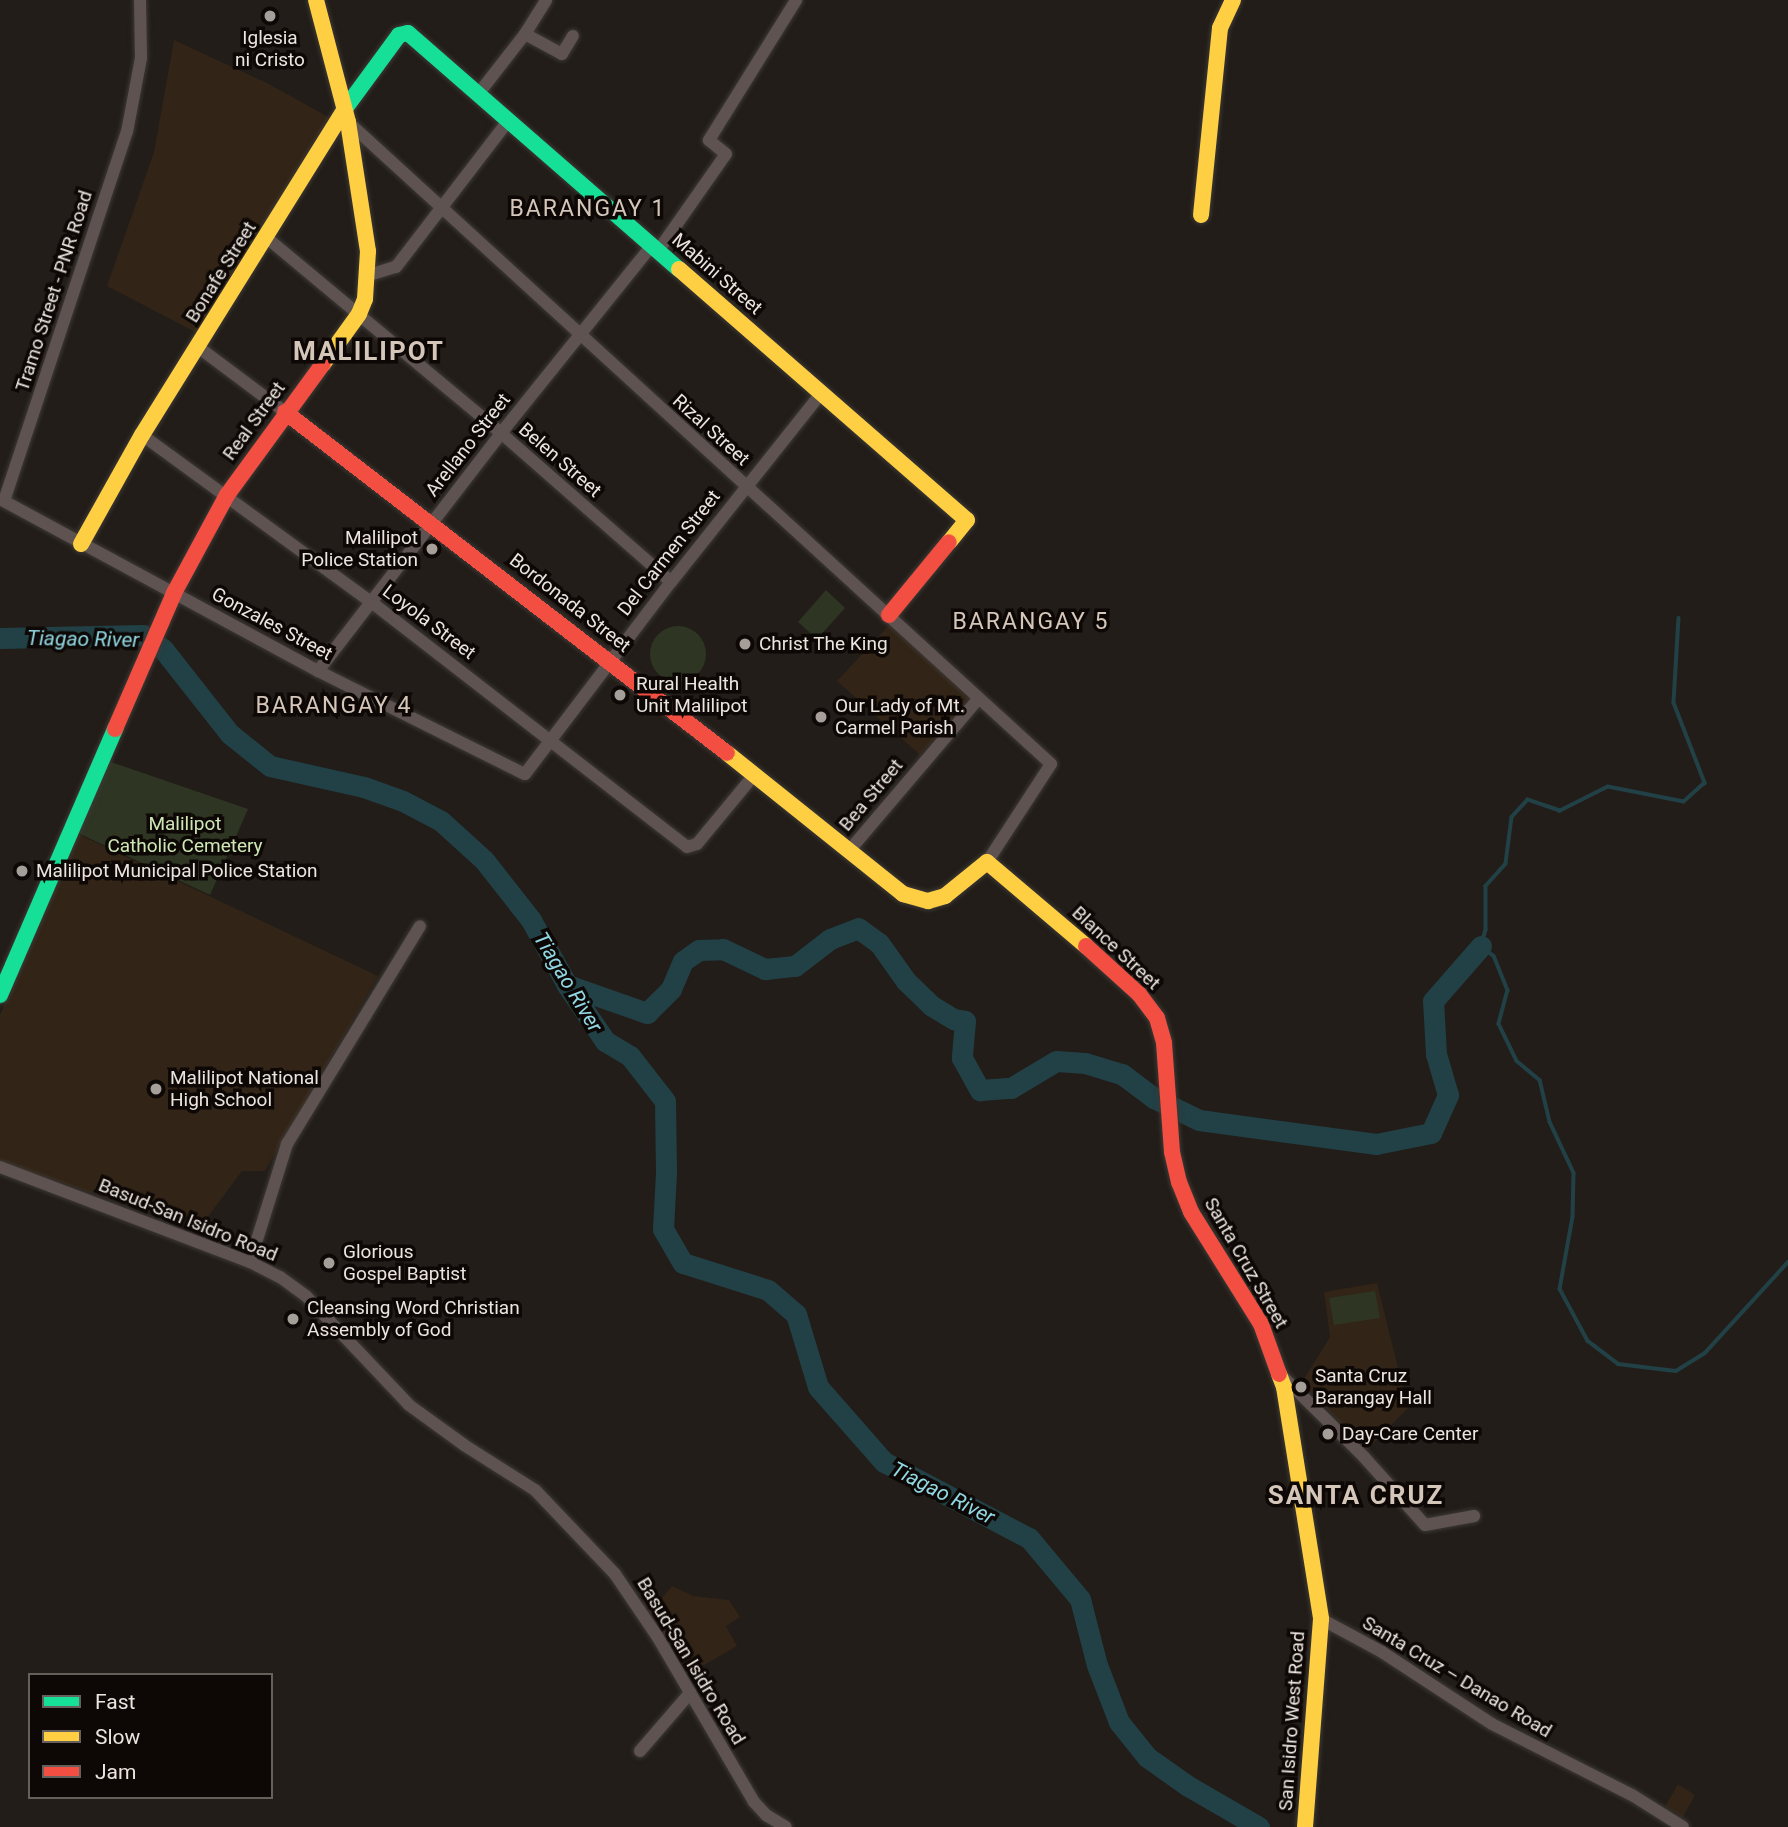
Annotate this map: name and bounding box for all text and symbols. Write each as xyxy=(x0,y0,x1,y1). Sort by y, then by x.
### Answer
marker: Iglesia ni Cristo xyxy=(262,8,278,24)
place label: Iglesia ni Cristo xyxy=(235,27,305,71)
street label: Tramo Street - PNR Road xyxy=(11,188,97,394)
district label: BARANGAY 1 xyxy=(511,195,665,223)
street label: Bonafe Street xyxy=(181,217,261,327)
street label: Mabini Street xyxy=(667,229,767,319)
district label: MALILIPOT xyxy=(294,336,444,368)
street label: Real Street xyxy=(218,377,290,465)
street label: Arellano Street xyxy=(421,389,515,501)
street label: Rizal Street xyxy=(668,390,754,470)
street label: Belen Street xyxy=(514,418,606,502)
street label: Del Carmen Street xyxy=(613,486,725,620)
place label: Malilipot Police Station xyxy=(301,527,418,571)
marker: Malilipot Police Station xyxy=(424,541,440,557)
street label: Bordonada Street xyxy=(505,549,635,657)
street label: Loyola Street xyxy=(378,580,480,664)
street label: Gonzales Street xyxy=(208,583,336,665)
district label: BARANGAY 5 xyxy=(954,608,1108,636)
water label: Tiagao River xyxy=(27,625,139,653)
place label: Christ The King xyxy=(759,633,888,655)
marker: Christ The King xyxy=(737,636,753,652)
place label: Rural Health Unit Malilipot xyxy=(636,673,747,717)
marker: Rural Health Unit Malilipot xyxy=(610,685,630,705)
district label: BARANGAY 4 xyxy=(257,692,411,720)
place label: Our Lady of Mt. Carmel Parish xyxy=(835,695,965,739)
marker: Our Lady of Mt. Carmel Parish xyxy=(813,709,829,725)
street label: Bea Street xyxy=(834,754,908,836)
park label: Malilipot Catholic Cemetery xyxy=(107,813,263,857)
place label: Malilipot Municipal Police Station xyxy=(36,860,318,882)
marker: Malilipot Municipal Police Station xyxy=(14,863,30,879)
street label: Blance Street xyxy=(1067,901,1165,995)
water label: Tiagao River xyxy=(528,927,608,1037)
place label: Malilipot National High School xyxy=(170,1067,319,1111)
marker: Malilipot National High School xyxy=(148,1081,164,1097)
street label: Basud-San Isidro Road xyxy=(95,1174,281,1266)
street label: Santa Cruz Street xyxy=(1199,1194,1293,1332)
place label: Glorious Gospel Baptist xyxy=(343,1241,466,1285)
marker: Glorious Gospel Baptist xyxy=(321,1255,337,1271)
place label: Cleansing Word Christian Assembly of God xyxy=(307,1297,520,1341)
marker: Cleansing Word Christian Assembly of God xyxy=(285,1311,301,1327)
place label: Santa Cruz Barangay Hall xyxy=(1315,1365,1432,1409)
marker: Santa Cruz Barangay Hall xyxy=(1293,1379,1309,1395)
place label: Day-Care Center xyxy=(1342,1423,1478,1445)
marker: Day-Care Center xyxy=(1320,1426,1336,1442)
water label: Tiagao River xyxy=(887,1456,999,1530)
district label: SANTA CRUZ xyxy=(1269,1480,1443,1512)
street label: Basud-San Isidro Road xyxy=(632,1573,750,1749)
street label: Santa Cruz – Danao Road xyxy=(1358,1611,1556,1743)
street label: San Isidro West Road xyxy=(1274,1630,1310,1812)
legend xyxy=(28,1673,273,1799)
text: Fast xyxy=(95,1690,135,1714)
text: Slow xyxy=(95,1725,140,1749)
text: Jam xyxy=(95,1760,136,1784)

